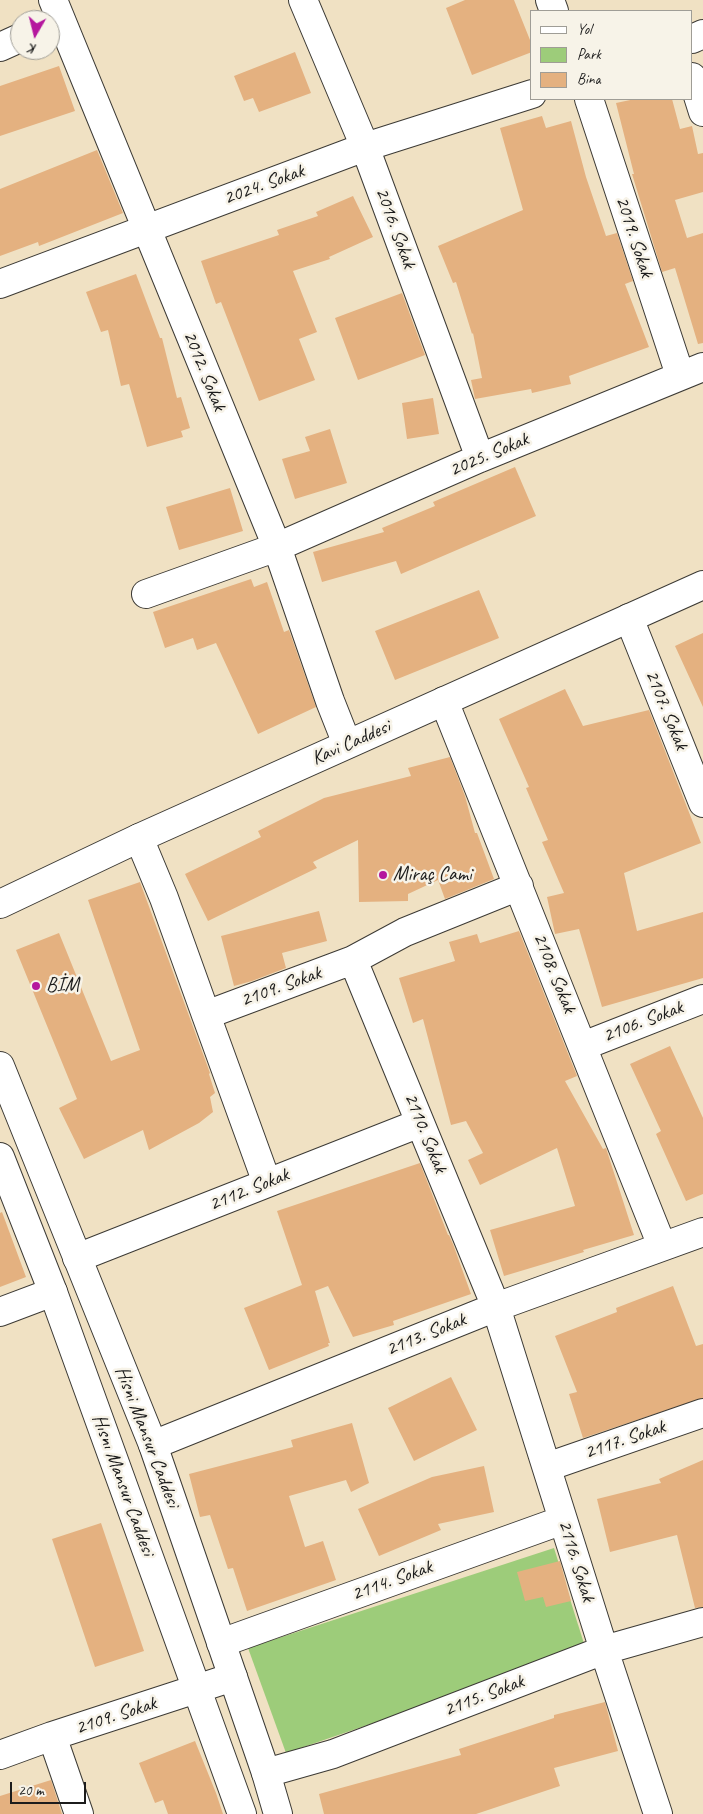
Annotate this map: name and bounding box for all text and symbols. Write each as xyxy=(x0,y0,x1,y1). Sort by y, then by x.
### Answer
north arrow xyxy=(10,10,60,60)
legend xyxy=(530,10,693,100)
text: Yol xyxy=(577,20,592,39)
text: K xyxy=(28,40,38,58)
text: Park xyxy=(577,45,601,64)
text: Bina xyxy=(577,70,601,89)
street label: 2024. Sokak xyxy=(220,159,308,211)
street label: 2016. Sokak xyxy=(369,184,421,272)
street label: 2019. Sokak xyxy=(610,193,658,281)
street label: 2012. Sokak xyxy=(177,328,231,414)
street label: 2025. Sokak xyxy=(446,428,532,482)
street label: 2107. Sokak xyxy=(639,667,693,753)
street label: Kavi Caddesi xyxy=(308,715,394,771)
place label: Miraç Cami xyxy=(393,863,472,887)
marker: Miraç Cami xyxy=(377,869,389,881)
street label: 2108. Sokak xyxy=(527,930,581,1016)
street label: 2109. Sokak xyxy=(237,961,325,1013)
place label: BİM xyxy=(46,974,79,998)
marker: BİM xyxy=(30,980,42,992)
street label: 2106. Sokak xyxy=(599,996,687,1048)
street label: 2110. Sokak xyxy=(398,1090,452,1176)
street label: 2112. Sokak xyxy=(206,1163,292,1217)
street label: 2113. Sokak xyxy=(383,1308,469,1362)
street label: Hisni Mansur Caddesi xyxy=(109,1363,185,1511)
street label: Hısnı Mansur Caddesi xyxy=(86,1411,160,1559)
street label: 2117. Sokak xyxy=(581,1415,669,1465)
street label: 2116. Sokak xyxy=(552,1517,600,1605)
street label: 2114. Sokak xyxy=(348,1555,436,1607)
street label: 2115. Sokak xyxy=(440,1670,528,1722)
street label: 2109. Sokak xyxy=(72,1692,160,1740)
scale bar xyxy=(12,1772,89,1804)
text: 20 m xyxy=(18,1781,44,1800)

